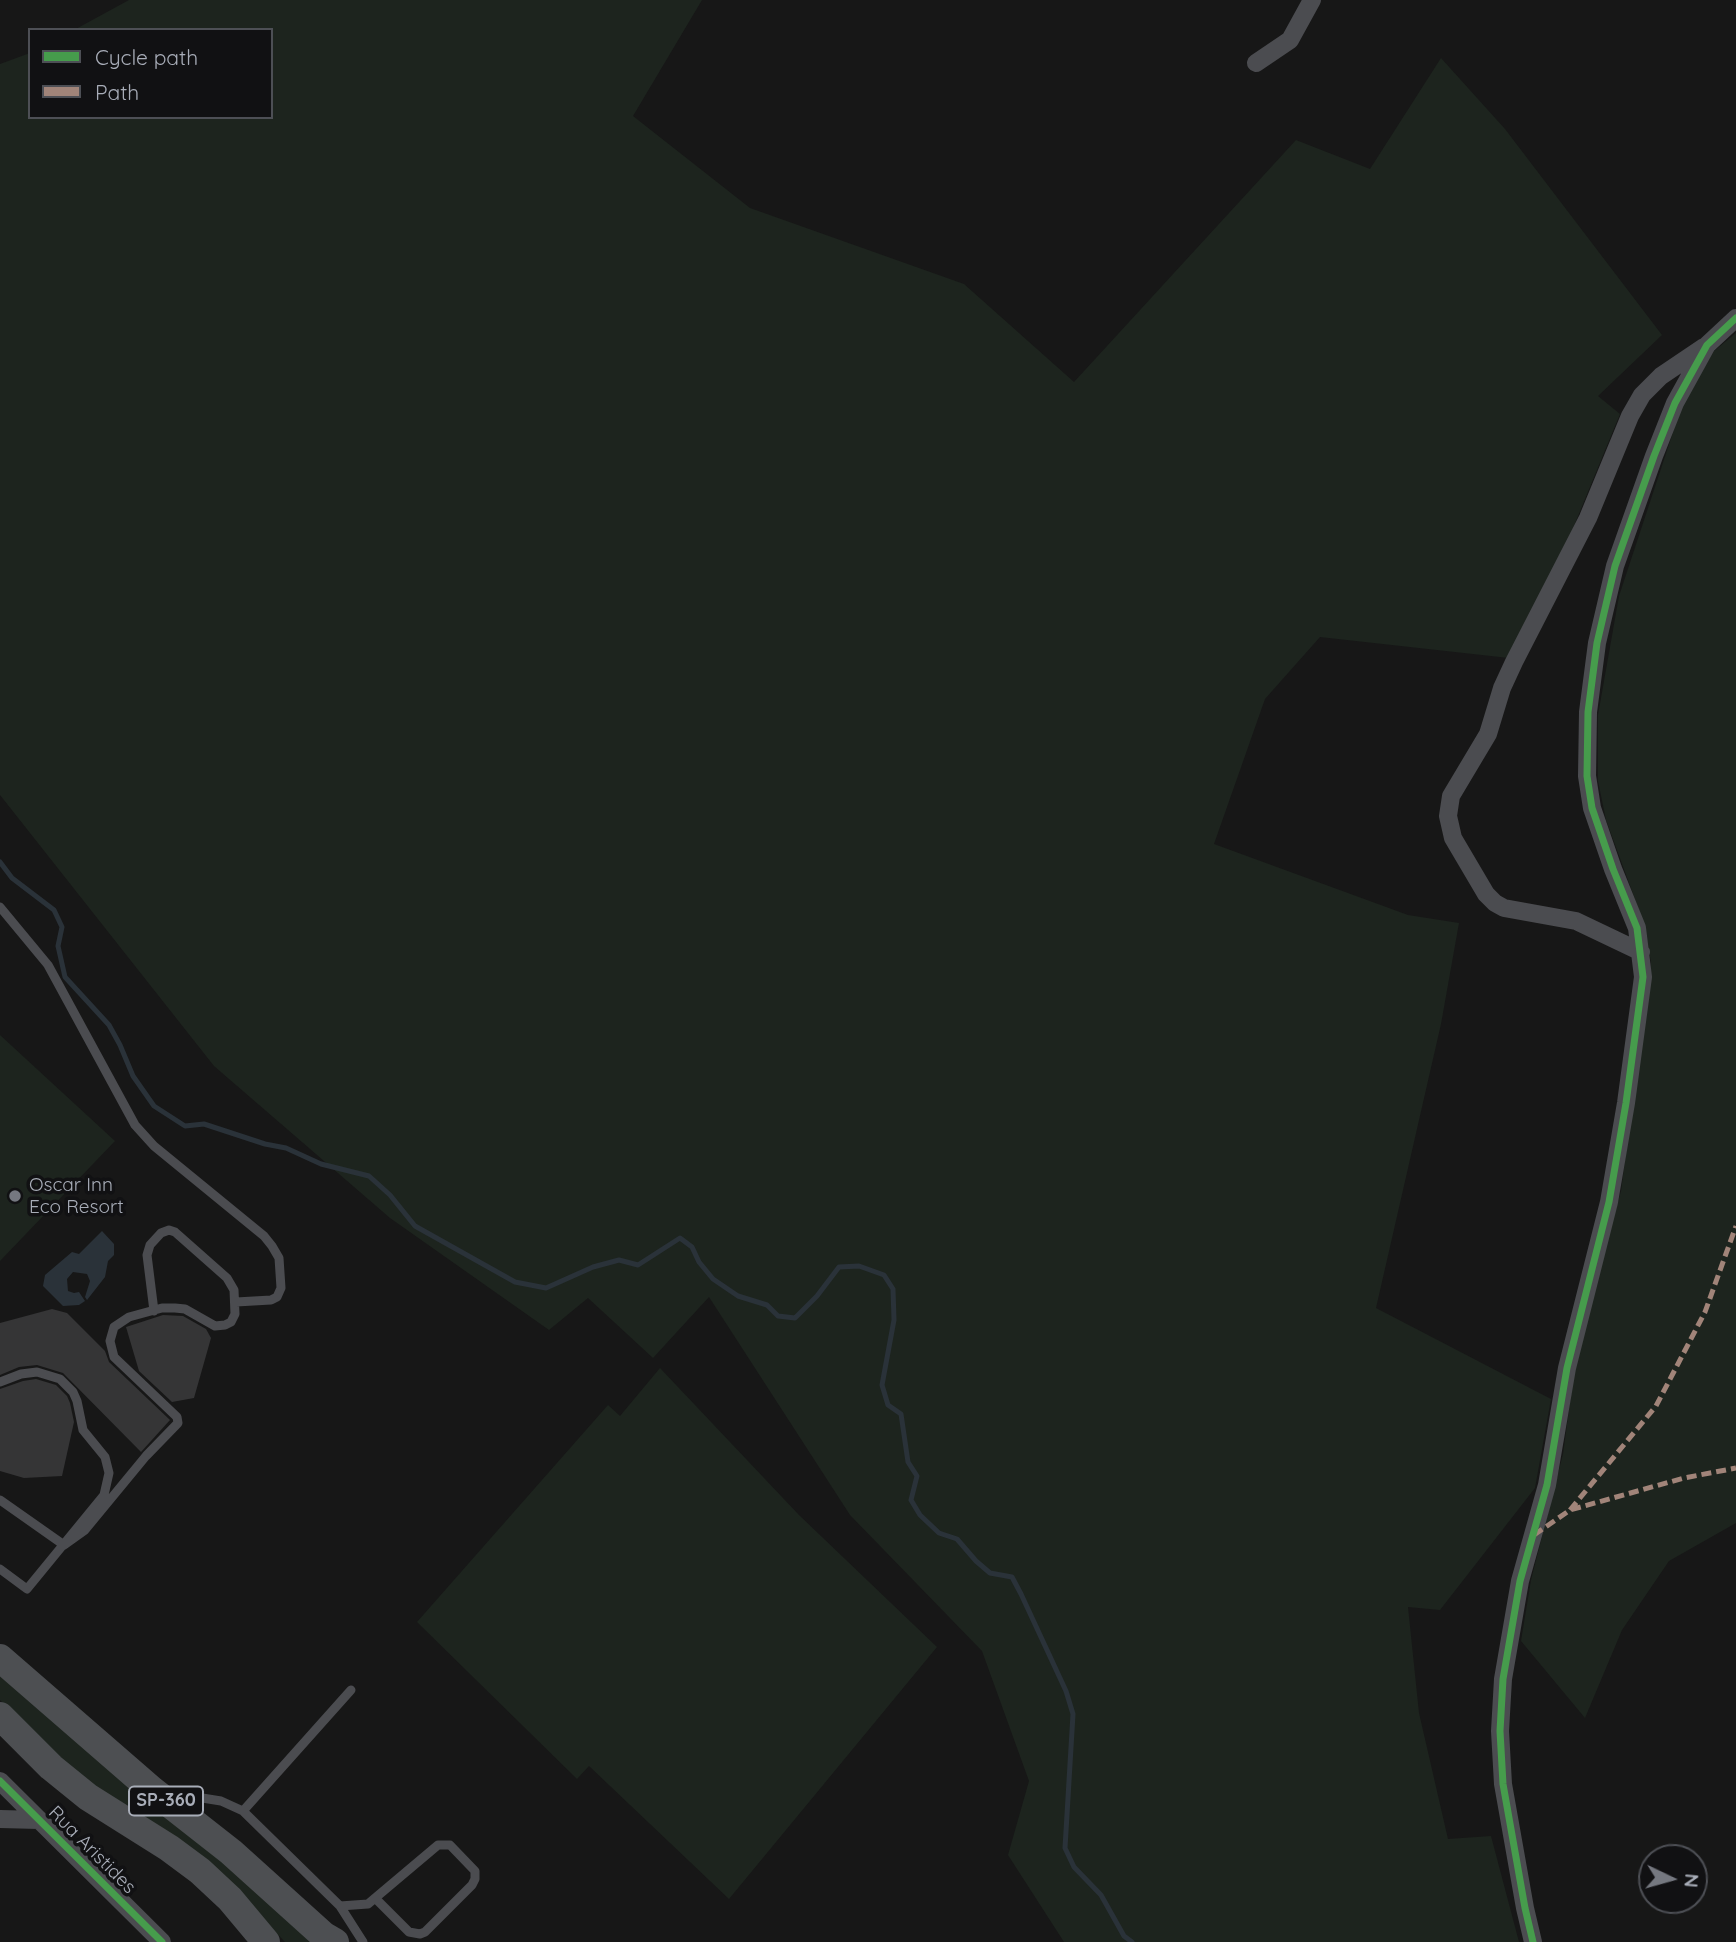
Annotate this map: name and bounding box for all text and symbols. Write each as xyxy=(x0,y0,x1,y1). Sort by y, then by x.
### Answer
legend xyxy=(28,28,273,119)
text: Cycle path xyxy=(95,44,198,70)
text: Path xyxy=(95,79,139,105)
place label: Oscar Inn Eco Resort xyxy=(29,1174,124,1218)
marker: Oscar Inn Eco Resort xyxy=(7,1188,23,1204)
road number: SP-360 xyxy=(129,1786,203,1815)
street label: Rua Aristides xyxy=(44,1802,140,1898)
north arrow xyxy=(1638,1844,1708,1914)
text: N xyxy=(1679,1873,1704,1889)

